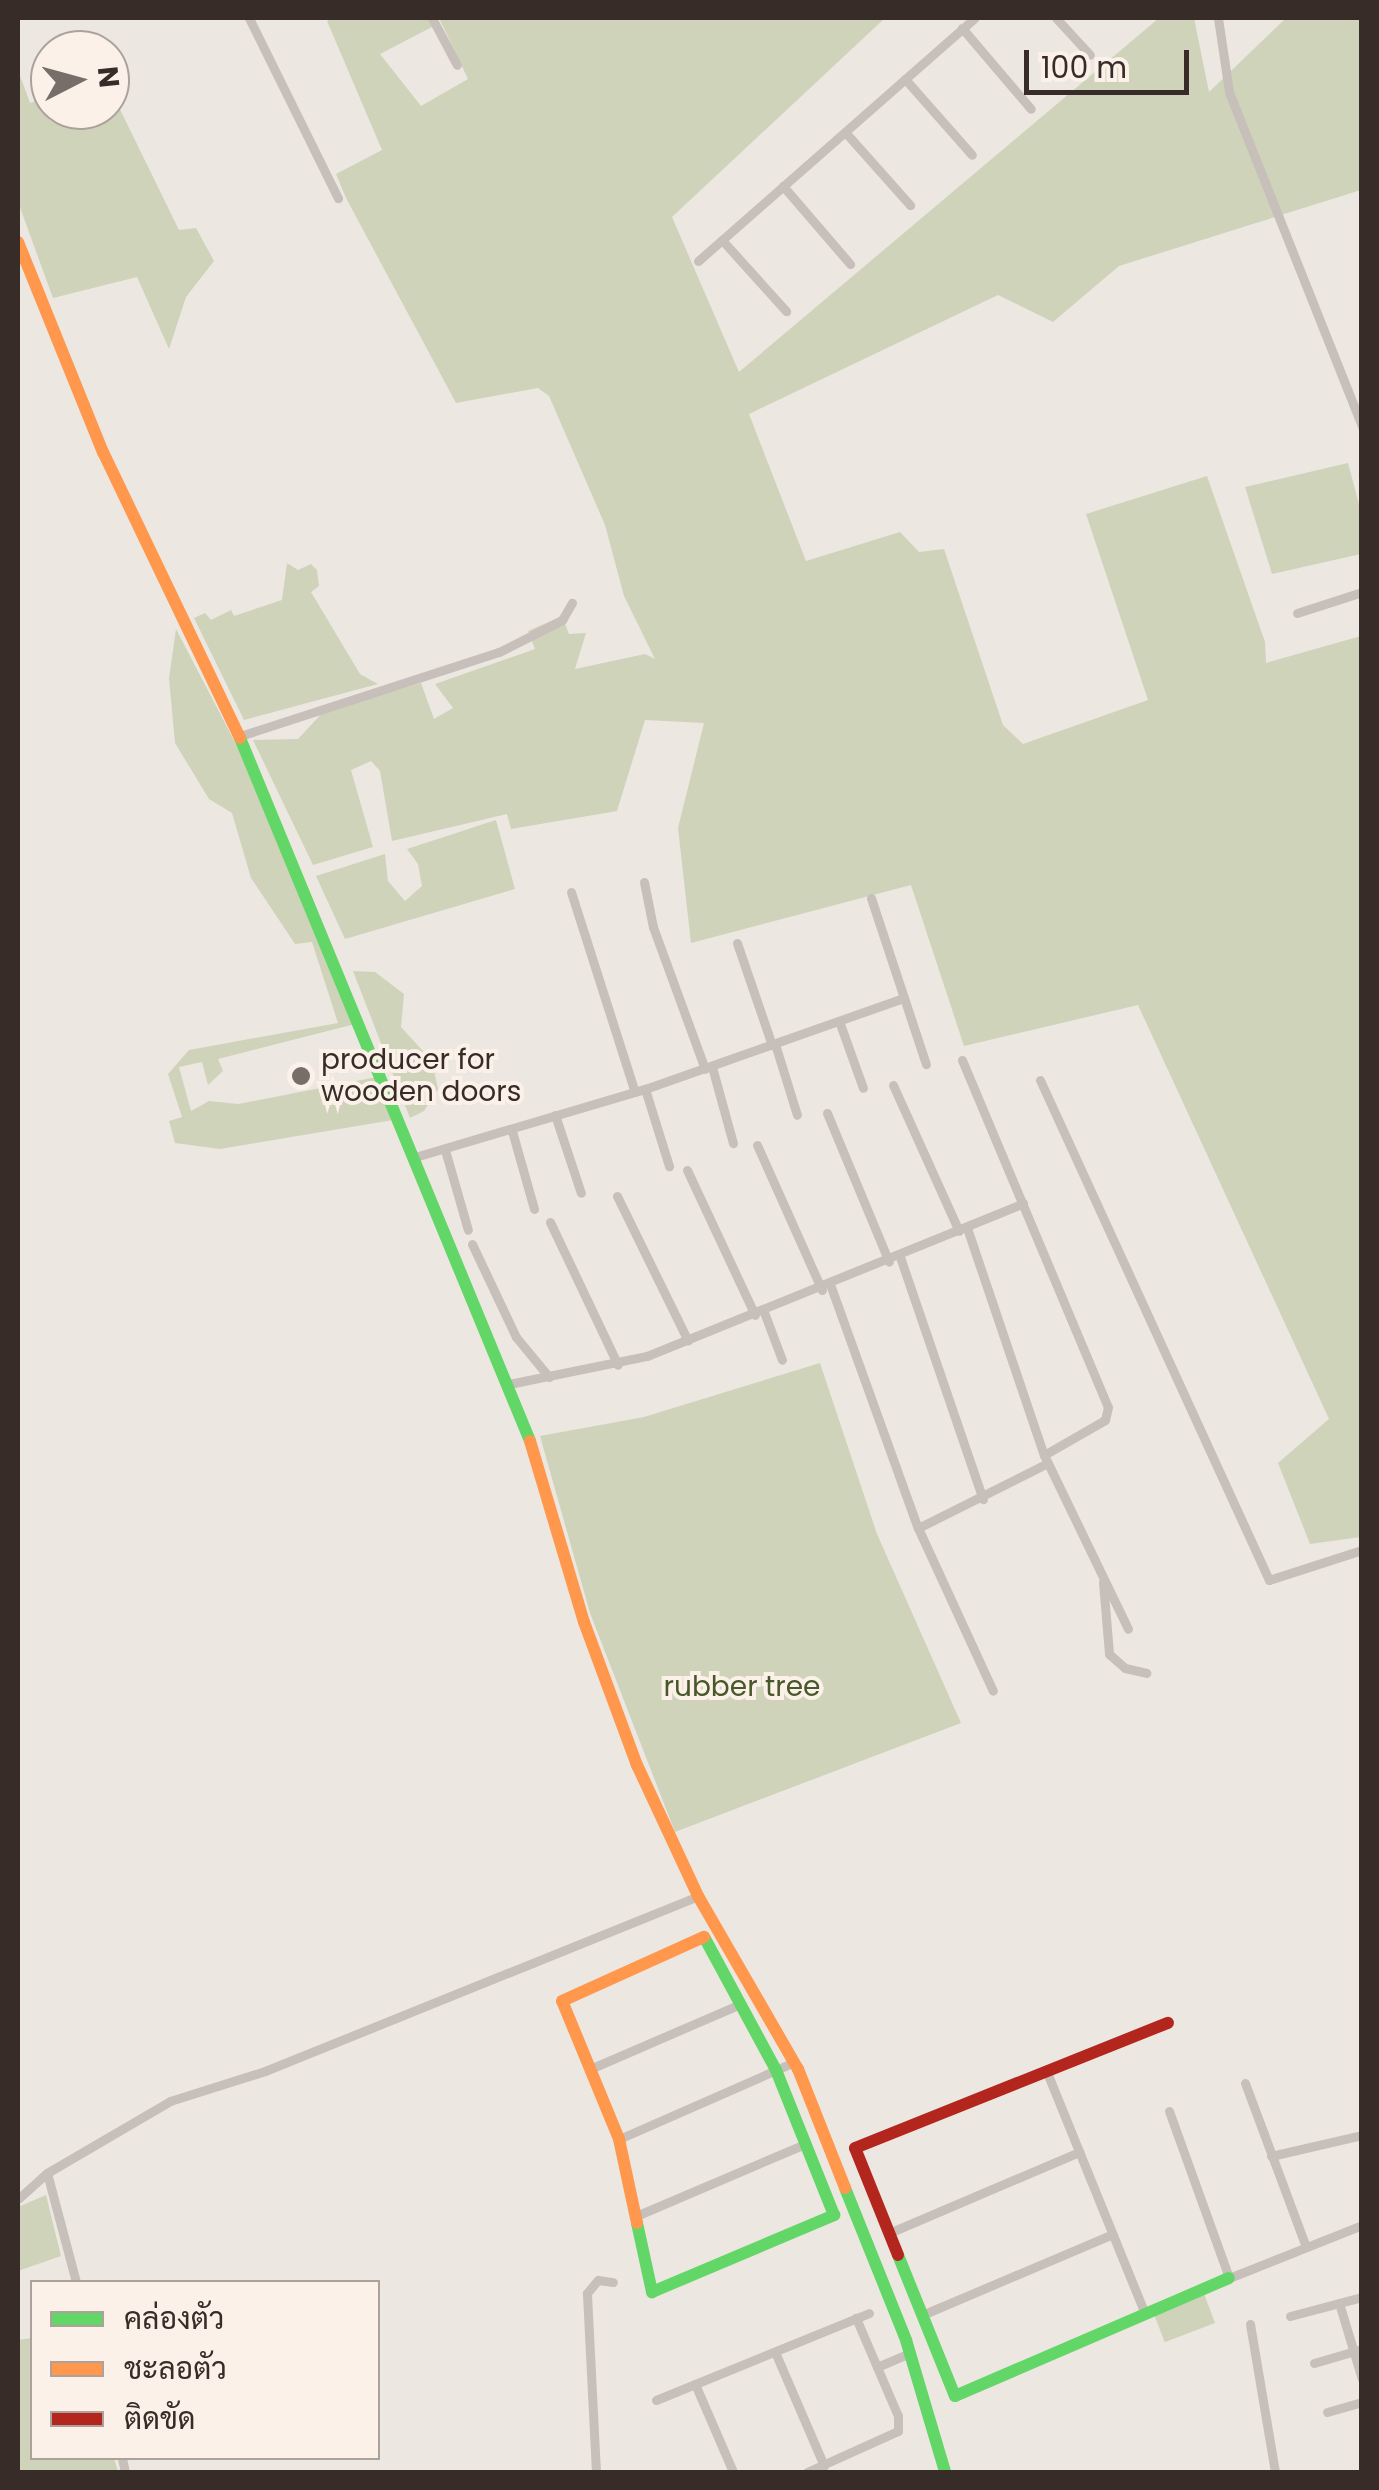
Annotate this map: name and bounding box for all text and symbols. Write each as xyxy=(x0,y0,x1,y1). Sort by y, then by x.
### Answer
north arrow xyxy=(30,30,130,130)
scale bar xyxy=(1029,30,1194,92)
text: 100 m xyxy=(1041,46,1127,89)
text: N xyxy=(88,65,129,90)
place label: producer for wooden doors xyxy=(321,1043,521,1109)
marker: producer for wooden doors xyxy=(290,1065,312,1087)
park label: rubber tree xyxy=(664,1670,820,1704)
legend xyxy=(30,2280,380,2460)
text: คล่องตัว xyxy=(124,2297,224,2340)
text: ชะลอตัว xyxy=(124,2347,227,2390)
text: ติดขัด xyxy=(124,2397,196,2440)

